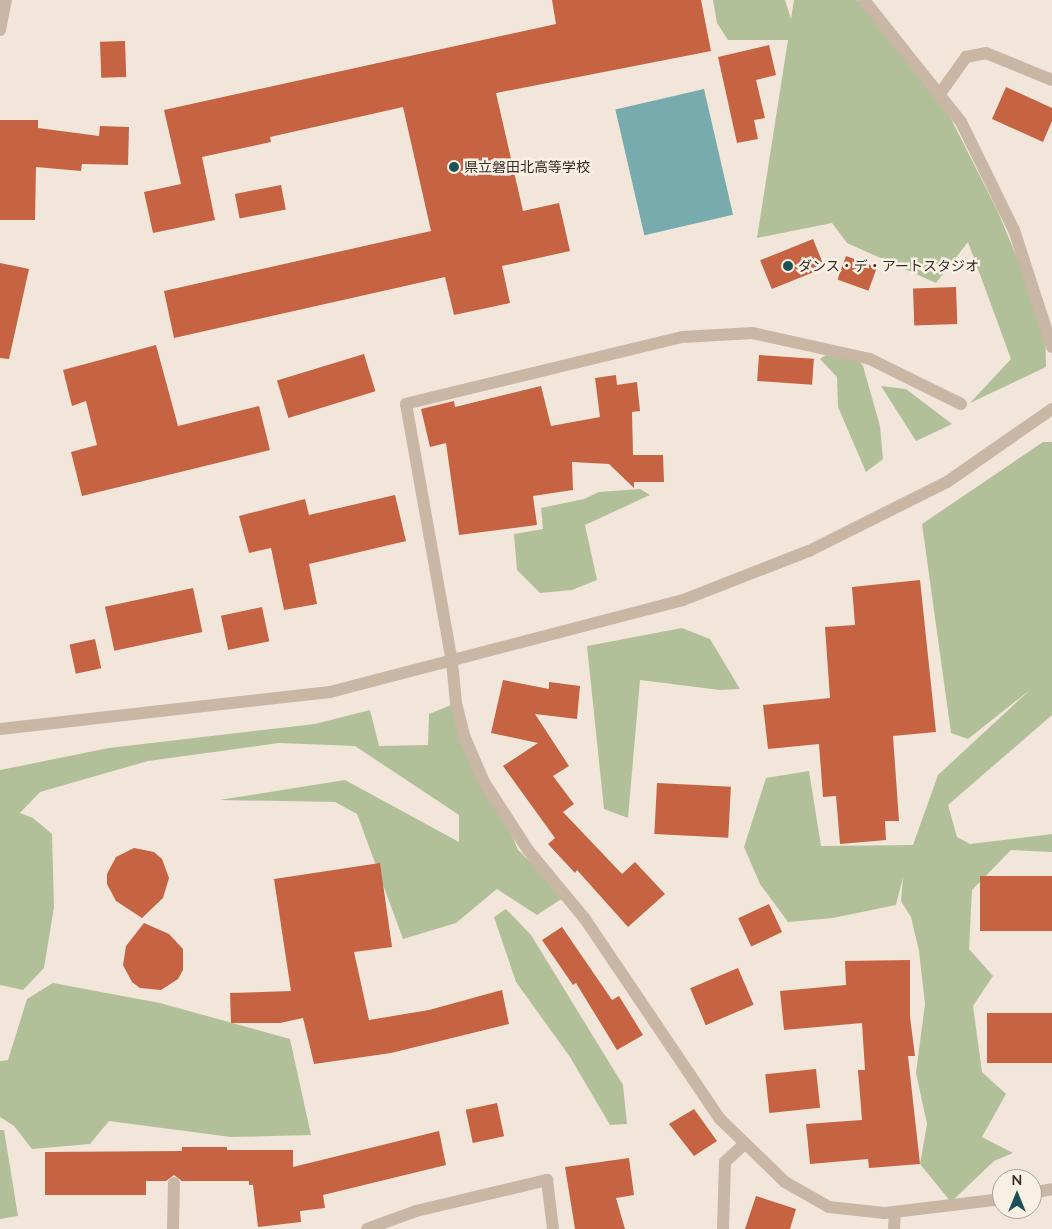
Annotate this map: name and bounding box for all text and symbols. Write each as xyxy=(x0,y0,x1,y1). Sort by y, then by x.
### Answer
place label: 県立磐田北高等学校 xyxy=(464,159,590,175)
marker: 県立磐田北高等学校 xyxy=(448,161,460,173)
place label: ダンス・デ・アートスタジオ xyxy=(798,258,979,274)
marker: ダンス・デ・アートスタジオ xyxy=(782,260,794,272)
north arrow xyxy=(992,1169,1042,1219)
text: N xyxy=(1012,1171,1022,1188)

